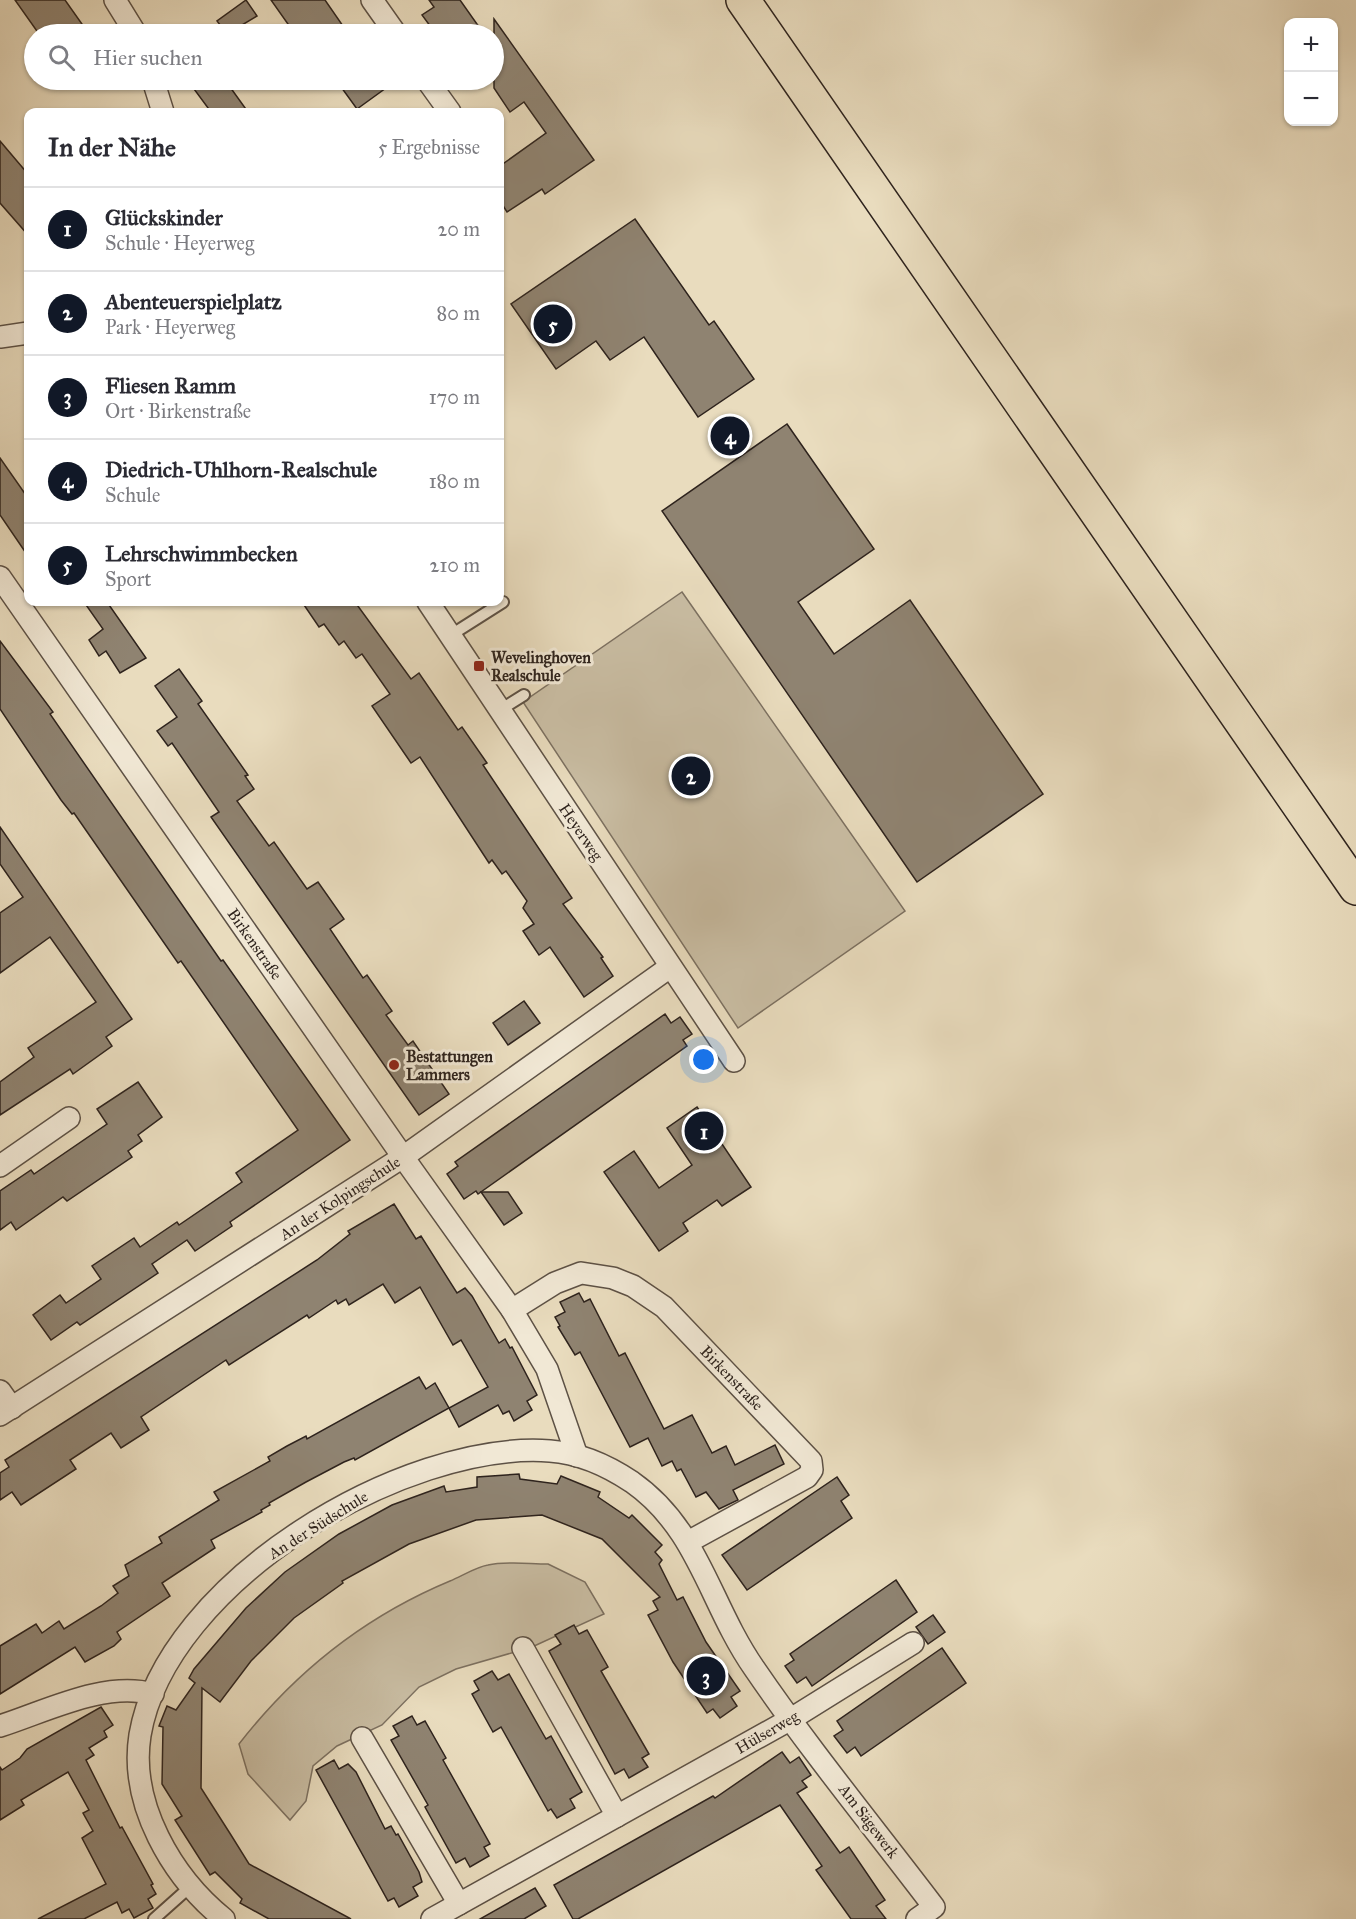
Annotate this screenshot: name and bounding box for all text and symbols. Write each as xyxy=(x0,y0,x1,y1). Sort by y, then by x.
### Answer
map controls xyxy=(1284,18,1338,126)
button: + xyxy=(1284,18,1338,72)
search box xyxy=(24,24,504,90)
icon: search xyxy=(45,41,78,74)
text: Hier suchen xyxy=(93,44,202,71)
button: − xyxy=(1284,72,1338,126)
text: In der Nähe xyxy=(48,131,176,163)
text: 5 Ergebnisse xyxy=(378,135,480,159)
text: Glückskinder xyxy=(105,204,223,231)
text: 1 xyxy=(64,217,71,241)
text: 20 m xyxy=(437,217,480,241)
text: Schule · Heyerweg xyxy=(105,231,254,255)
text: Abenteuerspielplatz xyxy=(105,288,282,315)
text: 2 xyxy=(63,301,72,325)
text: 80 m xyxy=(437,301,480,325)
pin: 5 xyxy=(534,302,572,346)
text: Park · Heyerweg xyxy=(105,315,235,339)
text: Fliesen Ramm xyxy=(105,372,236,399)
text: 3 xyxy=(64,385,72,409)
text: 170 m xyxy=(429,385,480,409)
text: Ort · Birkenstraße xyxy=(105,399,251,423)
pin: 4 xyxy=(710,414,750,458)
text: Diedrich-Uhlhorn-Realschule xyxy=(105,456,377,483)
text: 4 xyxy=(62,469,73,493)
text: 180 m xyxy=(429,469,480,493)
text: Schule xyxy=(105,483,160,507)
text: Lehrschwimmbecken xyxy=(105,540,298,567)
text: 5 xyxy=(63,553,72,577)
text: 210 m xyxy=(430,553,480,577)
text: Sport xyxy=(105,567,151,591)
place label: Wevelinghoven Realschule xyxy=(491,648,591,685)
marker: Wevelinghoven Realschule xyxy=(472,659,486,673)
pin: 2 xyxy=(672,754,710,798)
street label: Heyerweg xyxy=(554,800,607,865)
street label: Birkenstraße xyxy=(224,905,287,984)
your location xyxy=(689,1045,718,1074)
place label: Bestattungen Lammers xyxy=(406,1047,493,1084)
marker: Bestattungen Lammers xyxy=(387,1058,401,1072)
pin: 1 xyxy=(684,1108,724,1154)
street label: An der Kolpingschule xyxy=(275,1152,405,1245)
street label: Birkenstraße xyxy=(696,1342,768,1415)
street label: An der Südschule xyxy=(264,1487,371,1564)
pin: 3 xyxy=(686,1654,726,1698)
street label: Hülserweg xyxy=(732,1706,803,1758)
street label: Am Sägewerk xyxy=(834,1779,903,1863)

